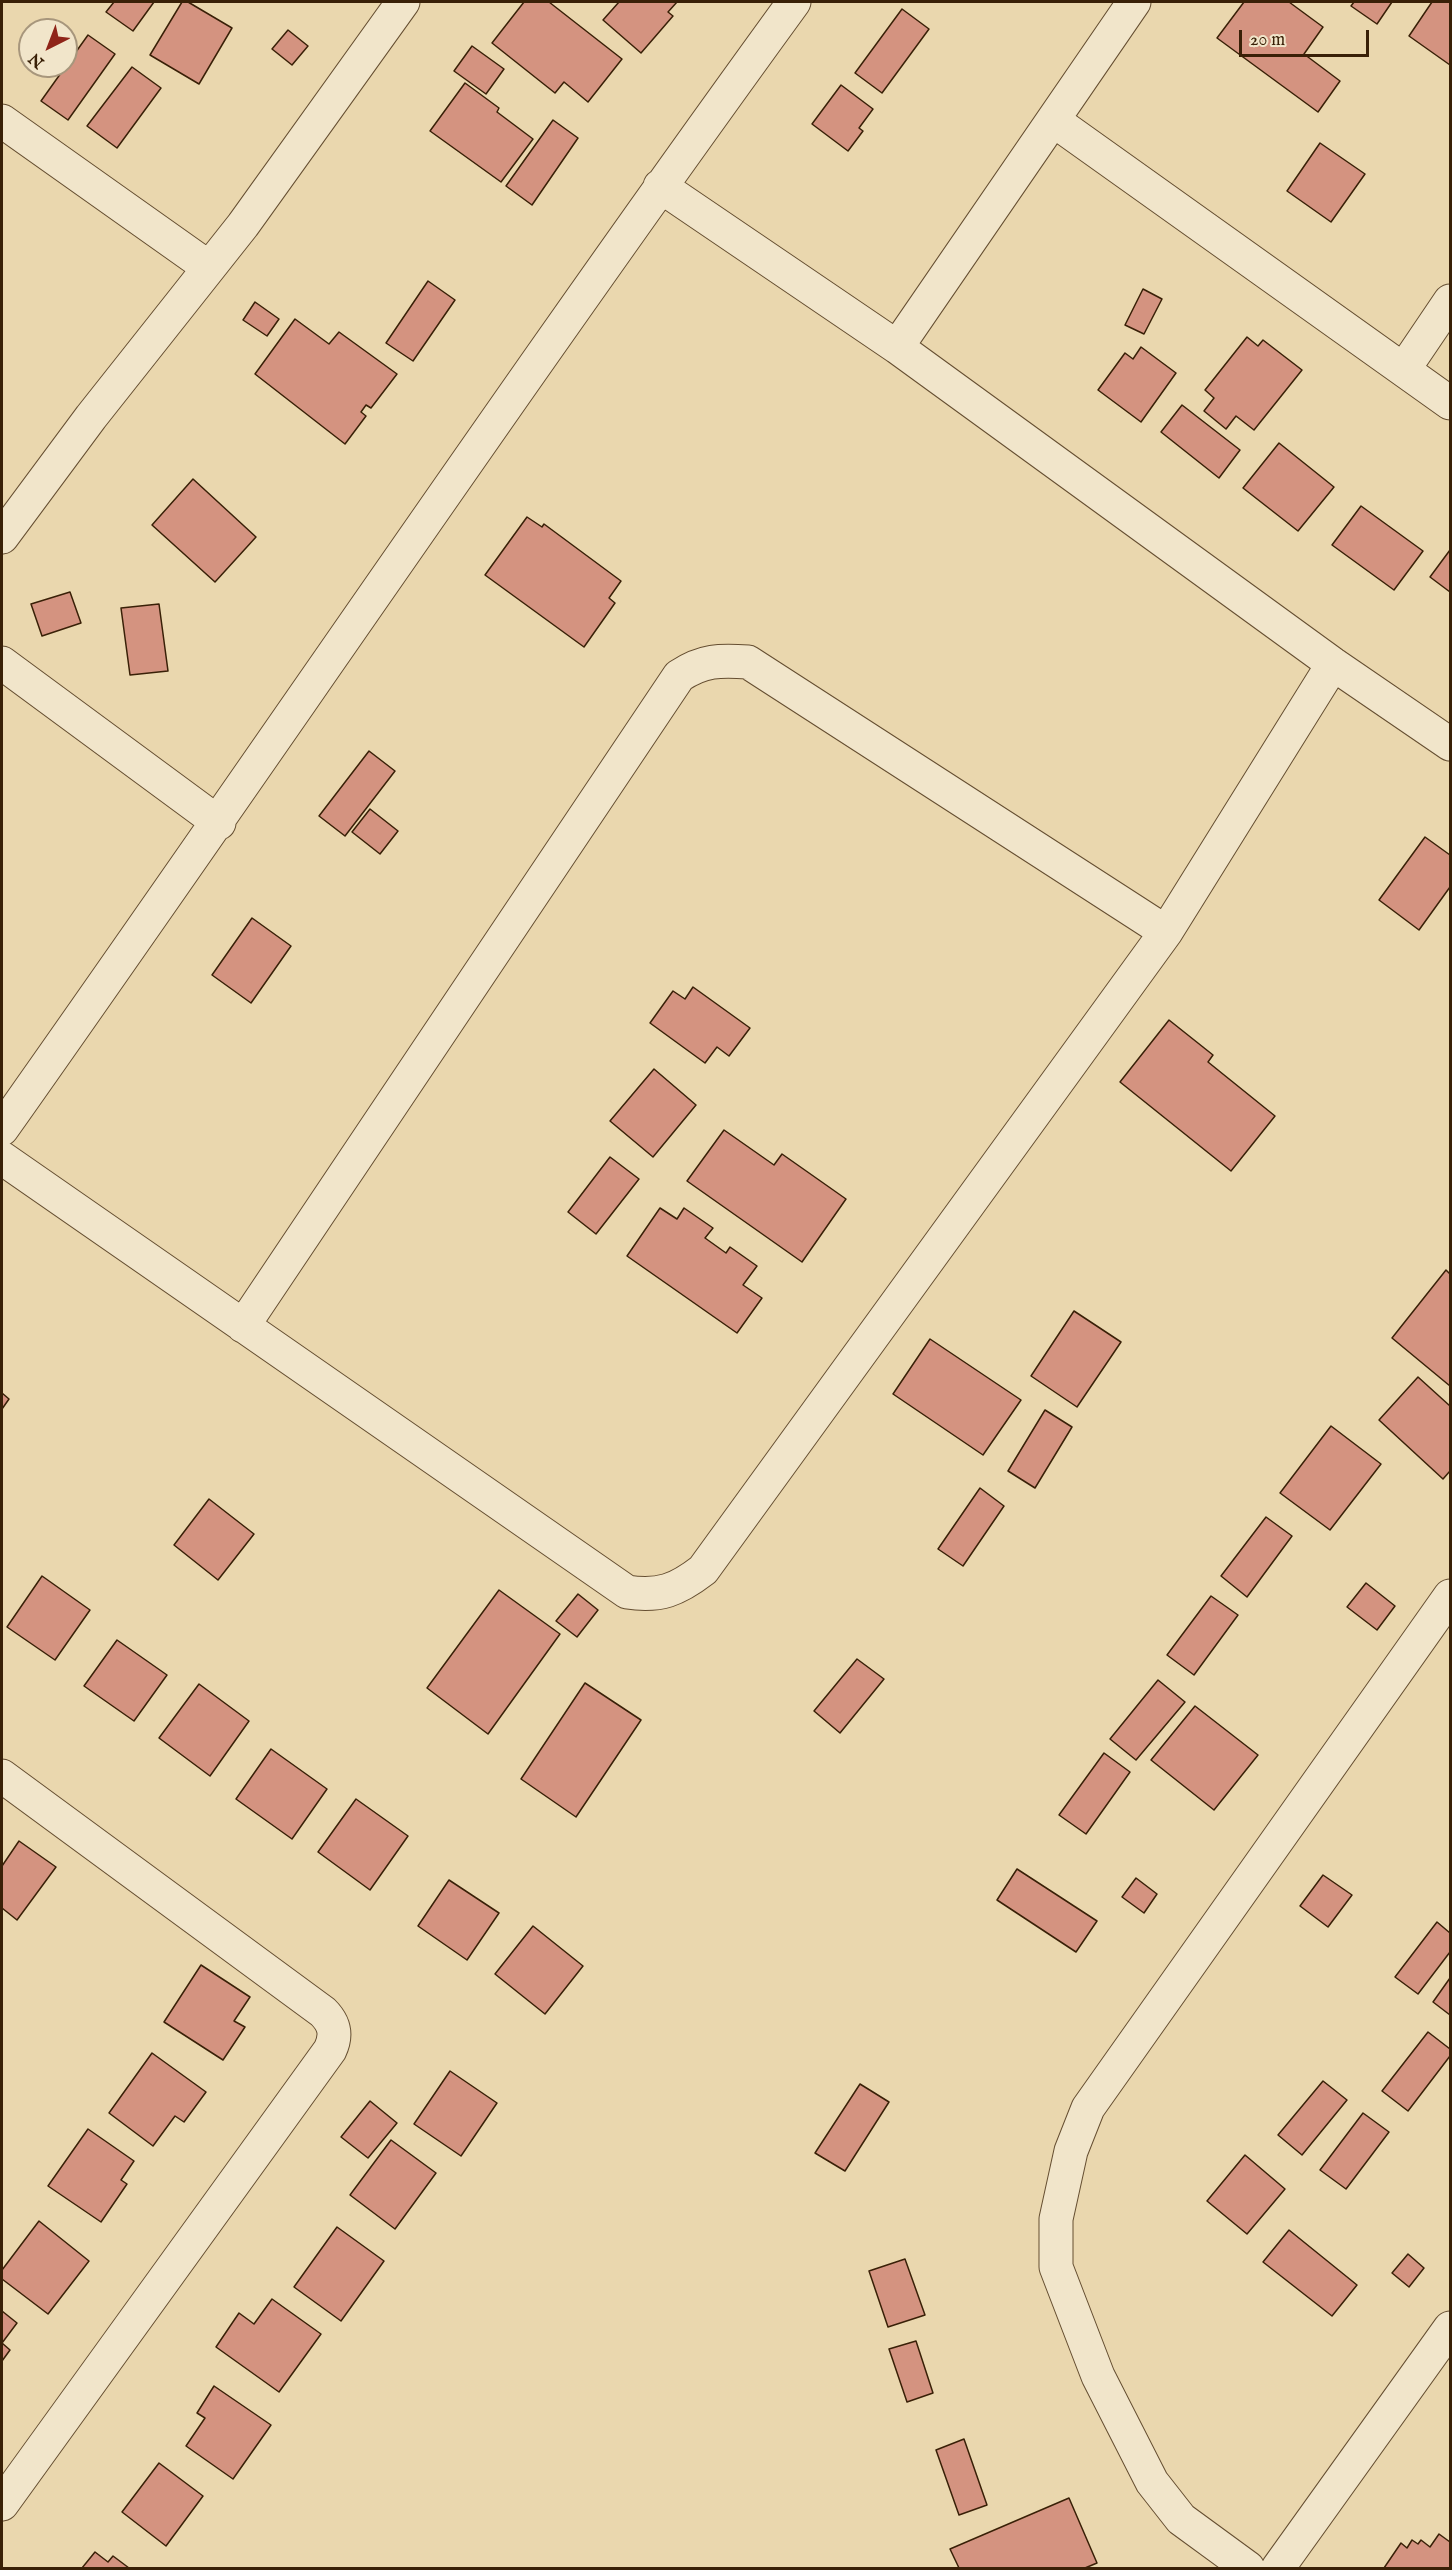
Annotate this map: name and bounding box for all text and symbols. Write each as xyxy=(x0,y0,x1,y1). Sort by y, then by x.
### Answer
north arrow xyxy=(18,18,78,78)
scale bar xyxy=(1242,18,1372,56)
text: 20 m xyxy=(1250,29,1285,52)
text: N xyxy=(25,48,49,72)

